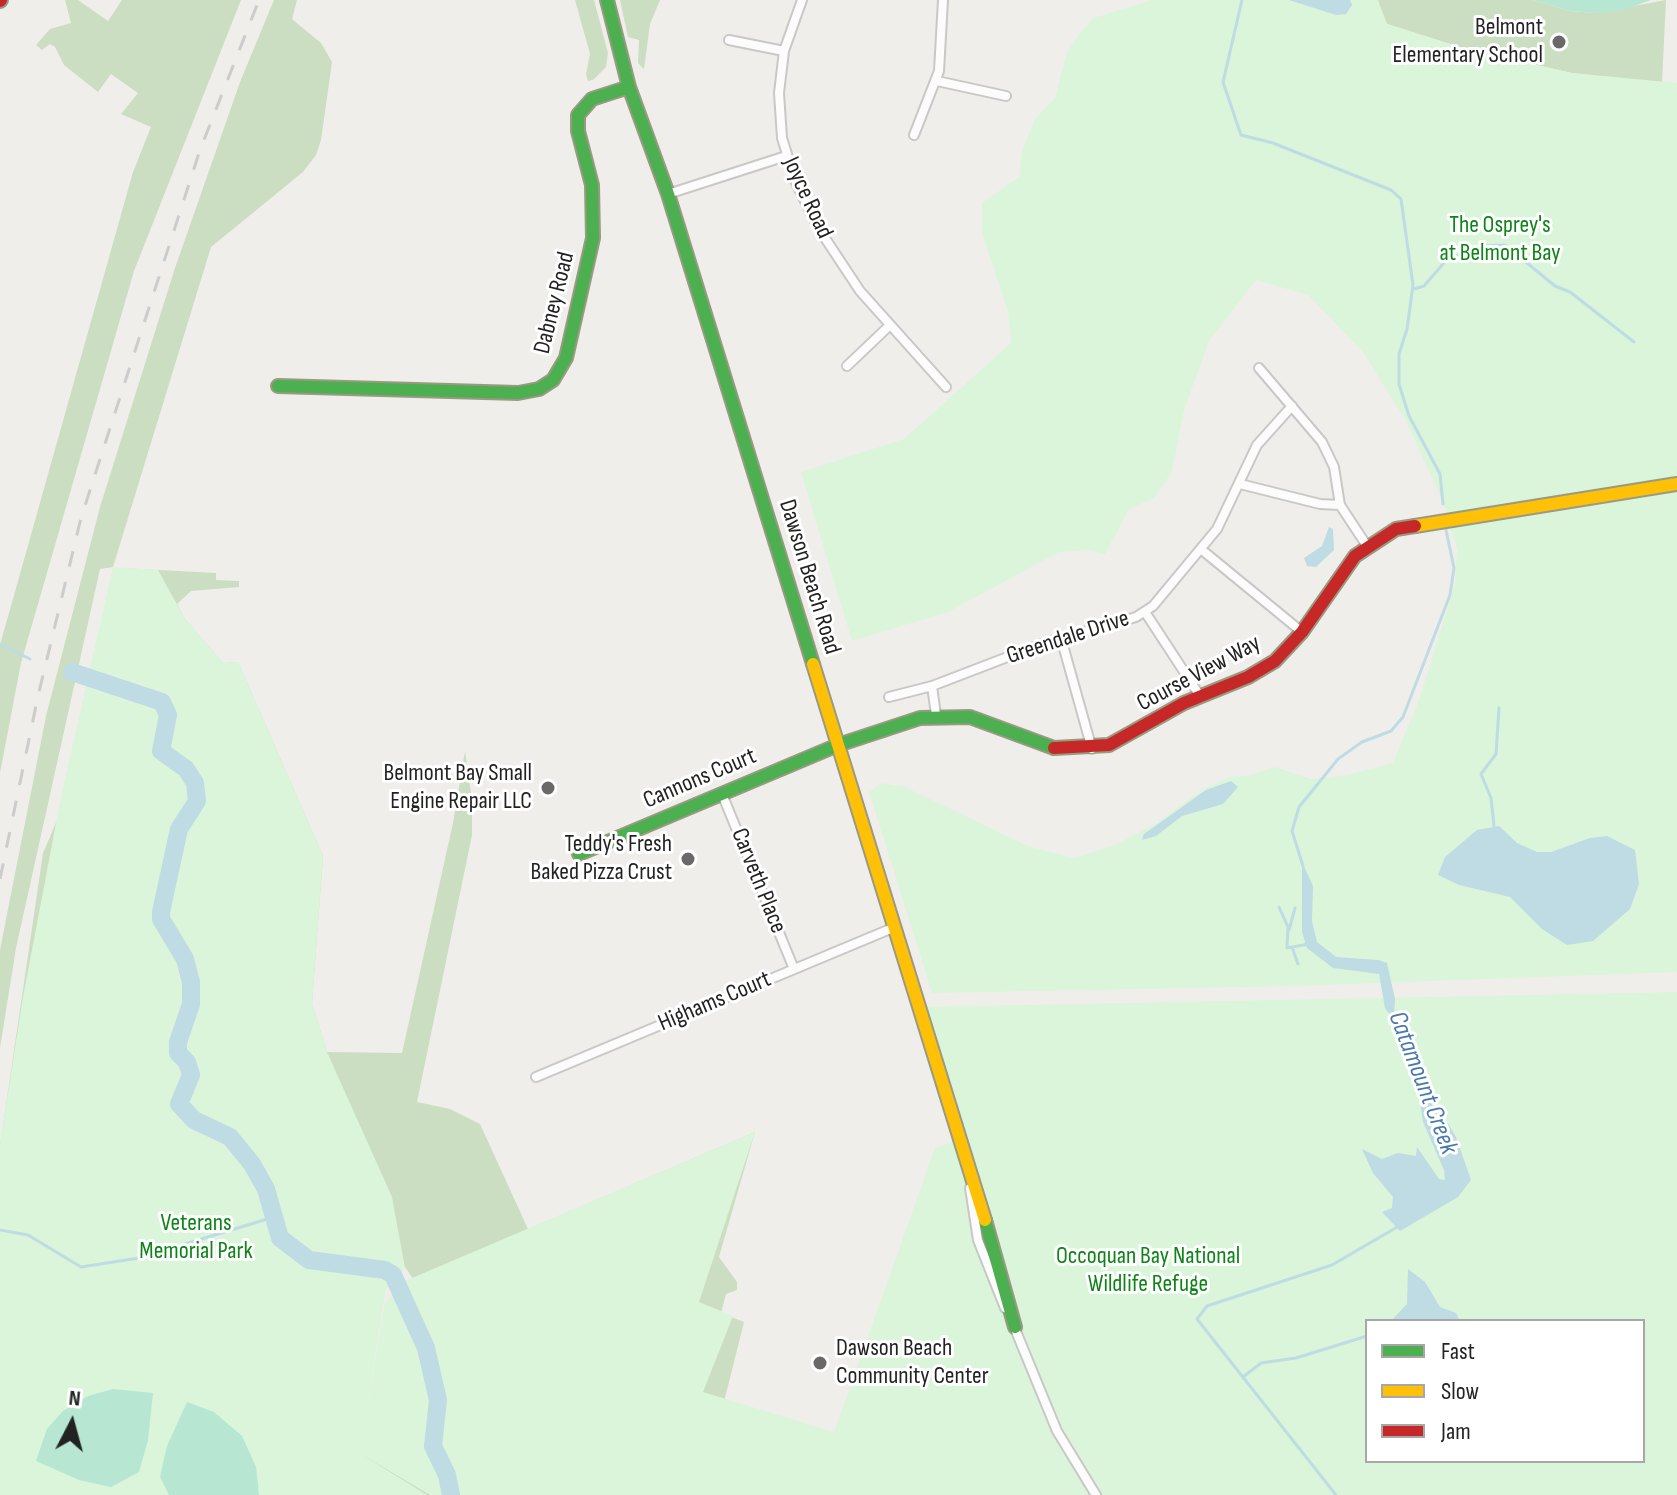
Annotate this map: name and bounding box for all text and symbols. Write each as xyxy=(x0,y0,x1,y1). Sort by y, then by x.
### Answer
place label: Belmont Elementary School xyxy=(1392,14,1543,70)
marker: Belmont Elementary School xyxy=(1550,33,1568,51)
street label: Joyce Road xyxy=(776,153,838,243)
park label: The Osprey's at Belmont Bay xyxy=(1439,212,1561,268)
street label: Dabney Road xyxy=(528,249,582,357)
street label: Dawson Beach Road xyxy=(772,496,846,658)
street label: Greendale Drive xyxy=(1003,605,1133,671)
street label: Course View Way xyxy=(1132,629,1266,719)
street label: Cannons Court xyxy=(639,742,761,816)
place label: Belmont Bay Small Engine Repair LLC xyxy=(384,760,532,816)
marker: Belmont Bay Small Engine Repair LLC xyxy=(539,779,557,797)
street label: Carveth Place xyxy=(724,824,792,938)
place label: Teddy's Fresh Baked Pizza Crust xyxy=(530,831,672,887)
marker: Teddy's Fresh Baked Pizza Crust xyxy=(679,850,697,868)
street label: Highams Court xyxy=(654,965,776,1039)
water label: Catamount Creek xyxy=(1380,1007,1464,1159)
park label: Veterans Memorial Park xyxy=(139,1210,253,1266)
park label: Occoquan Bay National Wildlife Refuge xyxy=(1056,1243,1240,1299)
legend xyxy=(1365,1319,1645,1463)
place label: Dawson Beach Community Center xyxy=(836,1335,989,1391)
text: Fast xyxy=(1441,1337,1475,1366)
marker: Dawson Beach Community Center xyxy=(811,1354,829,1372)
text: Slow xyxy=(1441,1377,1479,1406)
north arrow xyxy=(32,1383,112,1463)
text: N xyxy=(67,1385,82,1413)
text: Jam xyxy=(1441,1417,1471,1446)

